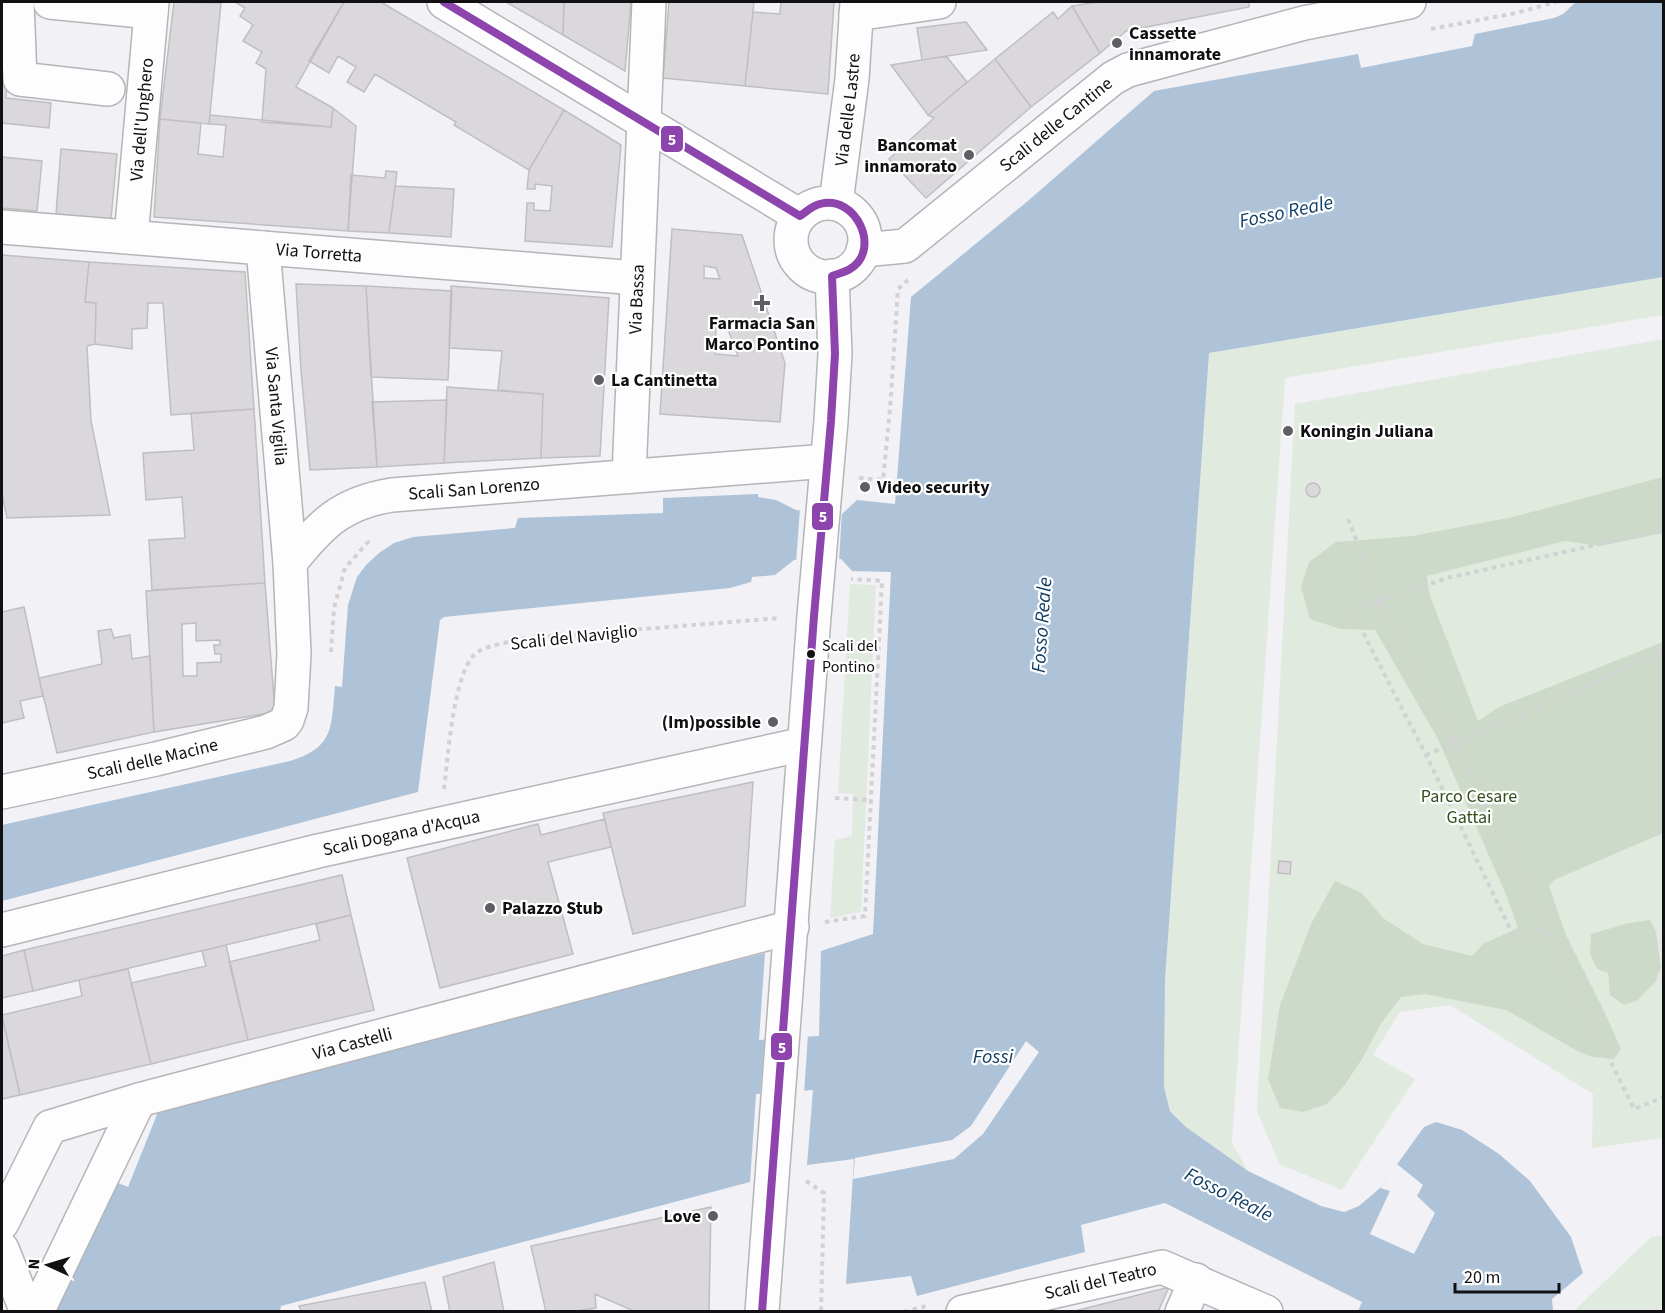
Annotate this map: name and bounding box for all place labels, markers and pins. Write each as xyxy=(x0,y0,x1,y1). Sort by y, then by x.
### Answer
place label: Cassette innamorate xyxy=(1129,21,1221,67)
marker: Cassette innamorate xyxy=(1110,36,1124,50)
place label: Bancomat innamorato xyxy=(864,133,957,179)
marker: Bancomat innamorato xyxy=(962,148,976,162)
marker: Farmacia San Marco Pontino xyxy=(755,296,769,310)
place label: Farmacia San Marco Pontino xyxy=(705,311,819,357)
place label: La Cantinetta xyxy=(611,368,718,393)
marker: La Cantinetta xyxy=(592,373,606,387)
place label: Koningin Juliana xyxy=(1300,419,1434,444)
marker: Koningin Juliana xyxy=(1281,424,1295,438)
place label: Video security xyxy=(876,475,990,500)
marker: Video security xyxy=(858,480,872,494)
place label: Scali del Pontino xyxy=(822,635,878,678)
marker: Scali del Pontino xyxy=(805,648,817,660)
place label: (Im)possible xyxy=(662,710,761,735)
marker: (Im)possible xyxy=(766,715,780,729)
place label: Palazzo Stub xyxy=(502,896,603,921)
marker: Palazzo Stub xyxy=(483,901,497,915)
place label: Love xyxy=(663,1204,701,1229)
marker: Love xyxy=(706,1209,720,1223)

